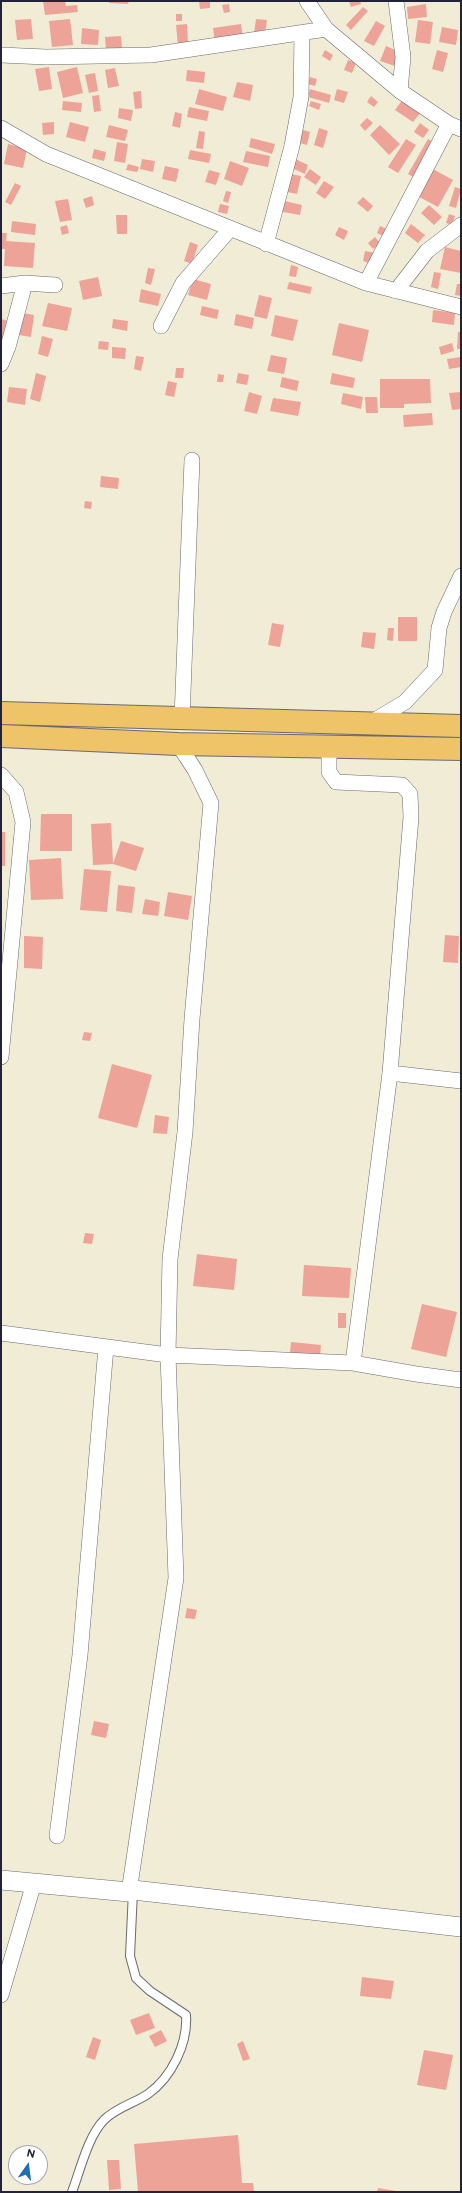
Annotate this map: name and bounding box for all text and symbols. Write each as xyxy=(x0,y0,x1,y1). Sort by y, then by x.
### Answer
north arrow xyxy=(8,2145,48,2185)
text: N xyxy=(25,2147,36,2161)

